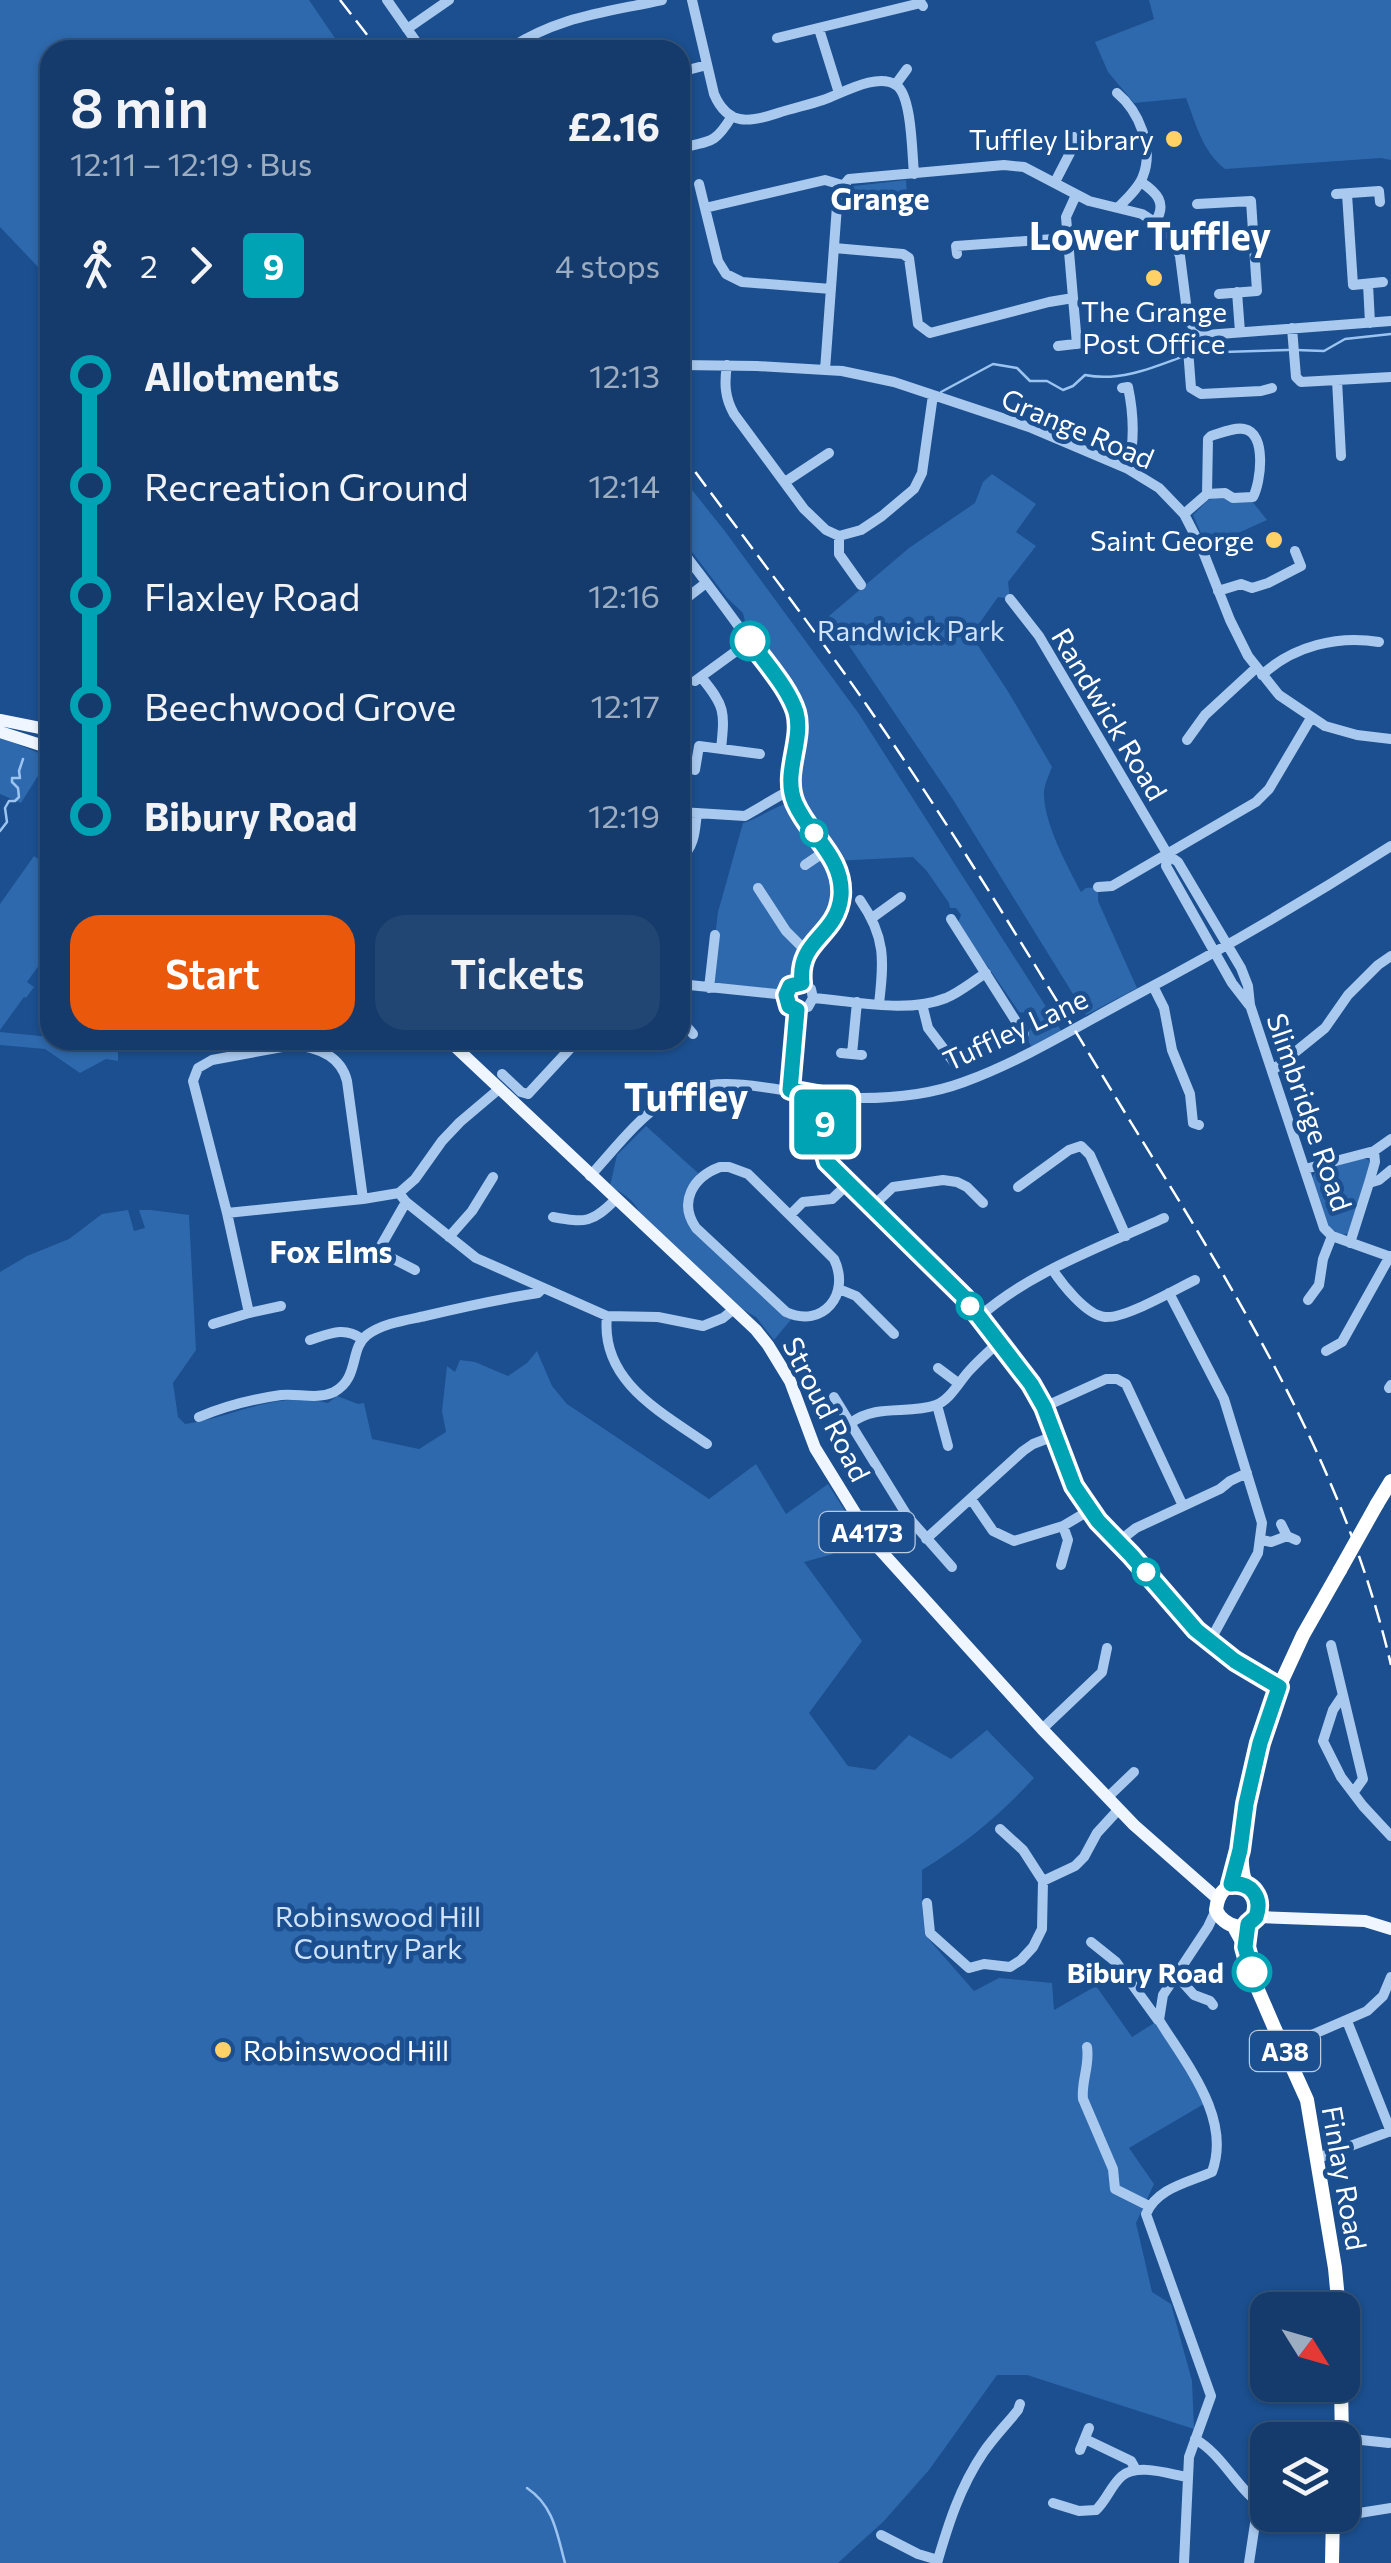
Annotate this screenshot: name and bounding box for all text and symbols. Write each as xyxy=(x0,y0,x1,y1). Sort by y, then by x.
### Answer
text: 8 min xyxy=(70,72,209,139)
text: £2.16 xyxy=(567,102,660,149)
place label: Tuffley Library xyxy=(969,122,1154,156)
marker: Tuffley Library xyxy=(1163,128,1185,150)
text: 12:11 – 12:19 · Bus xyxy=(70,143,312,183)
district label: Grange xyxy=(830,179,930,216)
district label: Lower Tuffley xyxy=(1029,211,1271,258)
icon: walk xyxy=(70,238,125,293)
icon: forward xyxy=(173,238,228,293)
text: 9 xyxy=(263,244,284,287)
text: 2 xyxy=(140,245,158,285)
text: 4 stops xyxy=(555,245,660,285)
marker: The Grange Post Office xyxy=(1143,267,1165,289)
place label: The Grange Post Office xyxy=(1081,294,1227,360)
text: Allotments xyxy=(144,352,340,399)
text: 12:13 xyxy=(589,355,660,395)
street label: Grange Road xyxy=(997,381,1159,475)
text: Recreation Ground xyxy=(144,462,469,509)
text: 12:14 xyxy=(588,465,660,505)
place label: Saint George xyxy=(1090,523,1254,557)
marker: Saint George xyxy=(1263,529,1285,551)
text: Flaxley Road xyxy=(144,572,360,619)
text: 12:16 xyxy=(588,575,660,615)
park label: Randwick Park xyxy=(817,613,1005,647)
unlabelled marker xyxy=(731,622,769,660)
street label: Randwick Road xyxy=(1045,622,1175,806)
text: Beechwood Grove xyxy=(144,682,456,729)
text: 12:17 xyxy=(590,685,660,725)
text: Bibury Road xyxy=(144,792,358,839)
text: 12:19 xyxy=(588,795,660,835)
unlabelled marker xyxy=(801,820,827,846)
button: Start xyxy=(70,915,355,1030)
button: Tickets xyxy=(375,915,660,1030)
street label: Tuffley Lane xyxy=(937,981,1093,1077)
street label: Slimbridge Road xyxy=(1260,1009,1360,1215)
district label: Tuffley xyxy=(624,1072,748,1119)
line badge: 9 xyxy=(792,1090,858,1154)
text: 9 xyxy=(814,1101,836,1144)
district label: Fox Elms xyxy=(269,1232,393,1269)
unlabelled marker xyxy=(957,1293,983,1319)
street label: Stroud Road xyxy=(776,1331,878,1487)
road number: A4173 xyxy=(820,1512,914,1552)
unlabelled marker xyxy=(1133,1559,1159,1585)
park label: Robinswood Hill Country Park xyxy=(275,1899,481,1965)
marker: Bibury Road xyxy=(1233,1953,1271,1991)
place label: Bibury Road xyxy=(1067,1955,1224,1989)
road number: A38 xyxy=(1250,2031,1320,2071)
place label: Robinswood Hill xyxy=(243,2033,449,2067)
marker: Robinswood Hill xyxy=(212,2039,234,2061)
street label: Finlay Road xyxy=(1316,2103,1374,2253)
north arrow xyxy=(1250,2292,1360,2402)
map controls xyxy=(1250,2292,1360,2532)
button: layers xyxy=(1250,2422,1360,2532)

